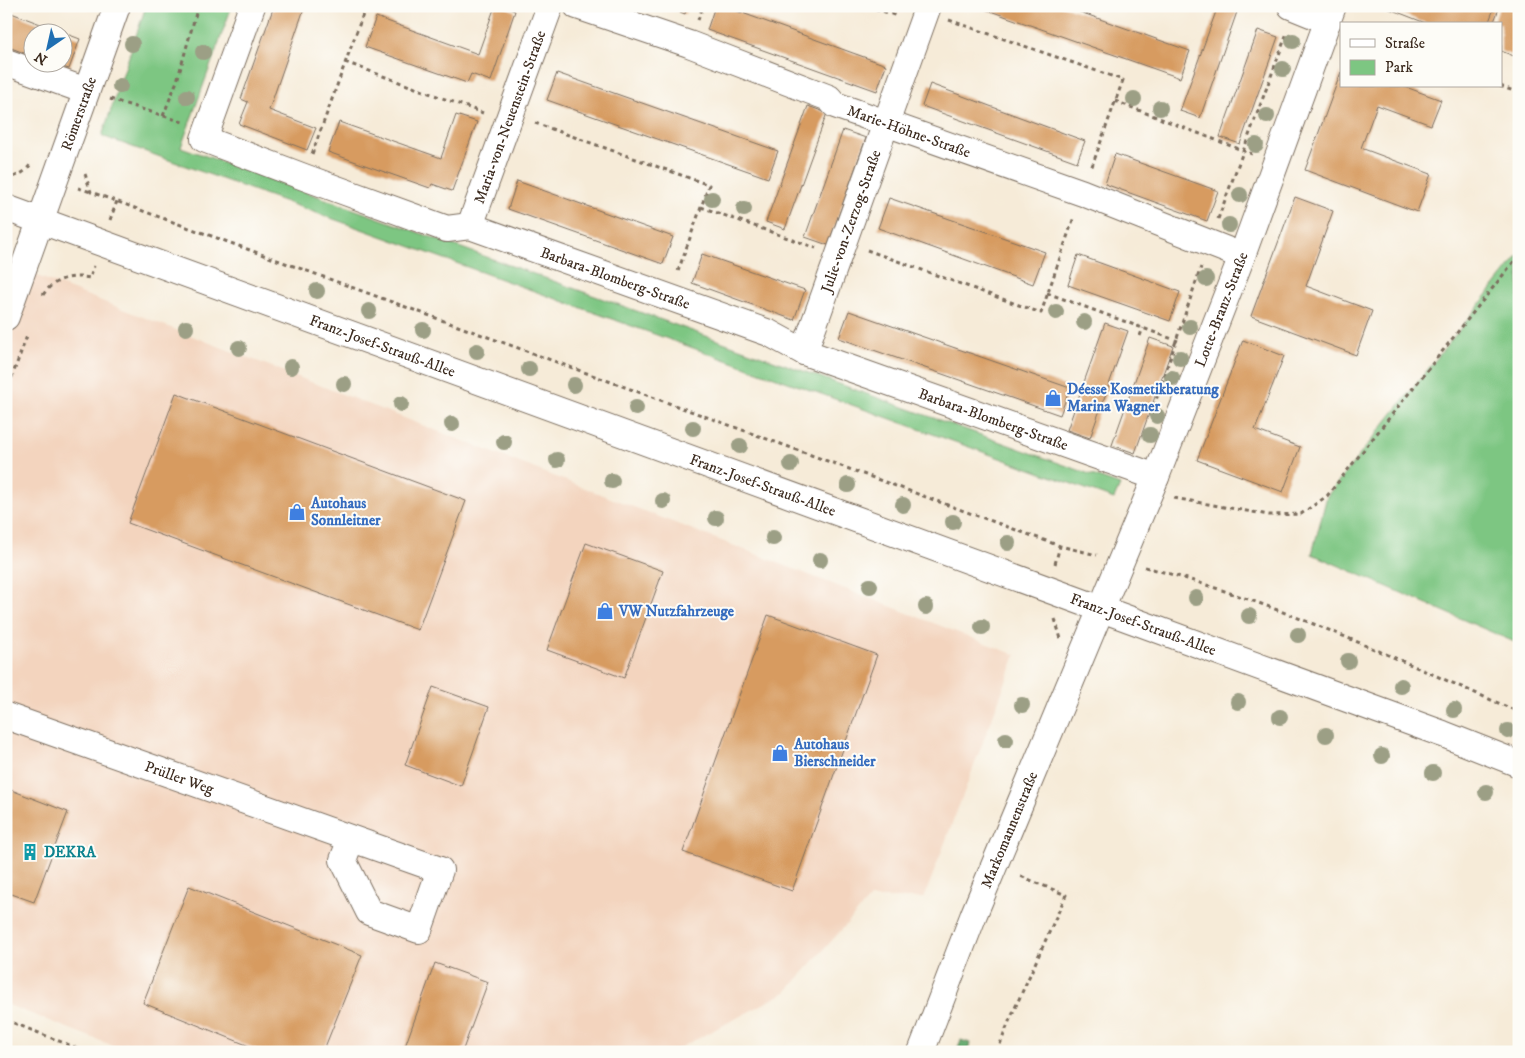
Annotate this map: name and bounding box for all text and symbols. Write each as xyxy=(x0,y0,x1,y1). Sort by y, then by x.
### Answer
north arrow xyxy=(22,22,72,72)
legend xyxy=(1340,22,1502,88)
street label: Maria-von-Neuenstein-Straße xyxy=(469,28,550,206)
text: Straße xyxy=(1385,34,1425,53)
text: N xyxy=(31,47,51,69)
text: Park xyxy=(1385,58,1414,77)
street label: Römerstraße xyxy=(57,74,101,153)
street label: Marie-Höhne-Straße xyxy=(845,101,973,162)
street label: Julie-von-Zerzog-Straße xyxy=(816,147,885,297)
street label: Barbara-Blomberg-Straße xyxy=(538,242,693,313)
street label: Lotte-Branz-Straße xyxy=(1190,249,1252,370)
street label: Franz-Josef-Strauß-Allee xyxy=(307,310,458,381)
place label: Déesse Kosmetikberatung Marina Wagner xyxy=(1067,380,1219,416)
street label: Barbara-Blomberg-Straße xyxy=(916,384,1071,455)
shop icon: Déesse Kosmetikberatung Marina Wagner xyxy=(1043,388,1063,408)
street label: Franz-Josef-Strauß-Allee xyxy=(687,450,838,520)
place label: Autohaus Sonnleitner xyxy=(310,494,381,530)
shop icon: Autohaus Sonnleitner xyxy=(287,502,307,522)
street label: Franz-Josef-Strauß-Allee xyxy=(1068,589,1219,660)
shop icon: VW Nutzfahrzeuge xyxy=(595,601,615,621)
place label: VW Nutzfahrzeuge xyxy=(618,602,735,621)
place label: Autohaus Bierschneider xyxy=(793,735,876,771)
shop icon: Autohaus Bierschneider xyxy=(770,743,790,763)
street label: Prüller Weg xyxy=(142,757,217,799)
street label: Markomannenstraße xyxy=(976,769,1042,891)
building icon: DEKRA xyxy=(20,842,40,862)
place label: DEKRA xyxy=(44,843,96,862)

